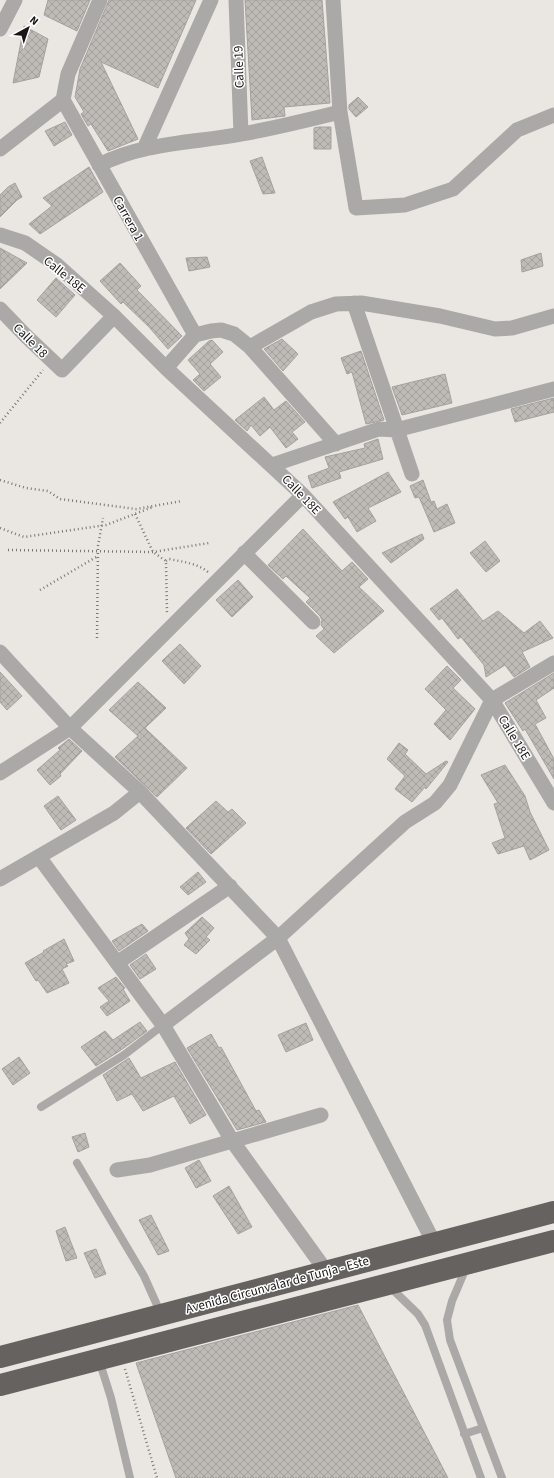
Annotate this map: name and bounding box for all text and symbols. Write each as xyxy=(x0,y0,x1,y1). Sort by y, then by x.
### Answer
north arrow xyxy=(8,8,48,48)
text: N xyxy=(26,13,42,29)
street label: Calle 19 xyxy=(229,45,249,89)
street label: Carrera 1 xyxy=(108,193,148,244)
street label: Calle 18E xyxy=(39,252,89,297)
street label: Calle 18 xyxy=(9,319,52,362)
street label: Calle 18E xyxy=(278,471,325,519)
street label: Calle 18E xyxy=(494,712,535,763)
street label: Avenida Circunvalar de Tunja - Este xyxy=(184,1252,371,1318)

